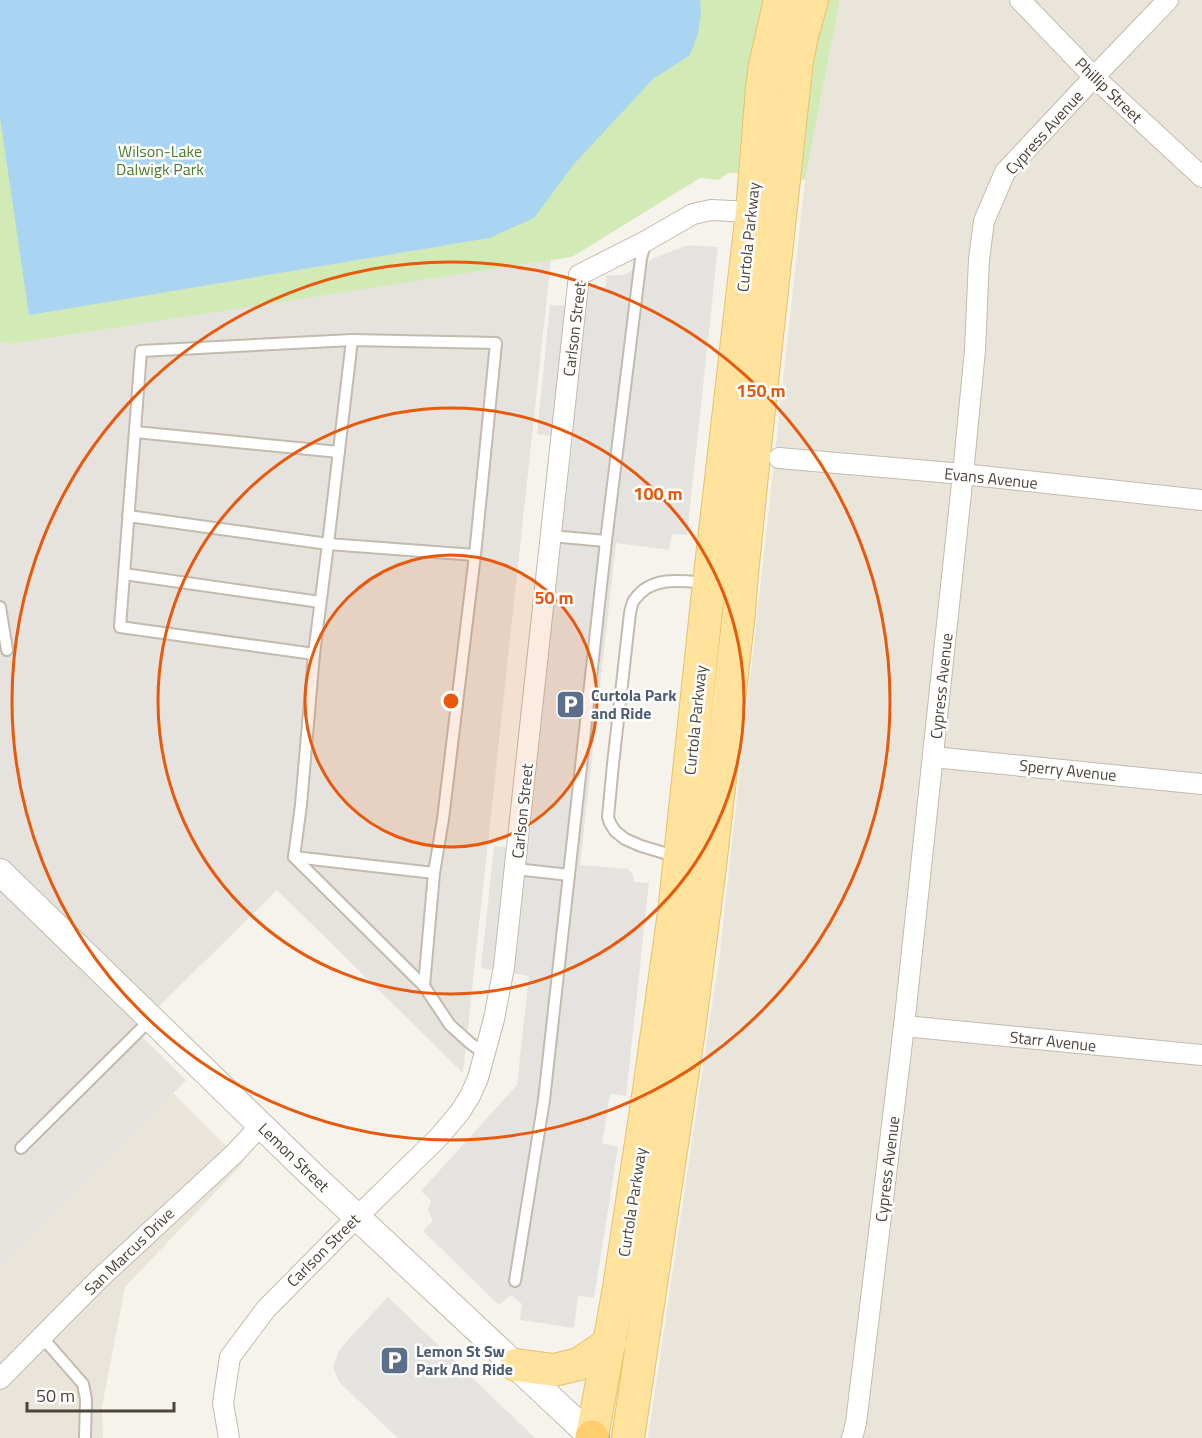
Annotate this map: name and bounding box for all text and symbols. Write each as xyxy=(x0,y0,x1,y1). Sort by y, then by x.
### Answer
street label: Phillip Street xyxy=(1070,52,1148,129)
street label: Cypress Avenue xyxy=(999,84,1089,180)
park label: Wilson-Lake Dalwigk Park xyxy=(116,139,204,181)
street label: Curtola Parkway xyxy=(730,181,766,293)
street label: Carlson Street xyxy=(556,280,592,378)
text: 150 m xyxy=(736,377,786,404)
street label: Evans Avenue xyxy=(943,461,1039,495)
text: 100 m xyxy=(633,480,683,507)
text: 50 m xyxy=(534,584,574,611)
street label: Cypress Avenue xyxy=(923,632,959,740)
street label: Curtola Parkway xyxy=(677,664,713,776)
place label: Curtola Park and Ride xyxy=(591,683,677,725)
parking icon: Curtola Park and Ride xyxy=(554,688,586,720)
centre of rings xyxy=(441,691,461,711)
street label: Sperry Avenue xyxy=(1018,753,1118,787)
street label: Carlson Street xyxy=(505,762,539,860)
street label: Starr Avenue xyxy=(1009,1025,1097,1057)
street label: Cypress Avenue xyxy=(869,1115,905,1223)
street label: Lemon Street xyxy=(253,1117,335,1197)
street label: Curtola Parkway xyxy=(612,1145,653,1258)
street label: San Marcus Drive xyxy=(79,1202,179,1300)
street label: Carlson Street xyxy=(281,1208,365,1292)
place label: Lemon St Sw Park And Ride xyxy=(416,1339,513,1381)
parking icon: Lemon St Sw Park And Ride xyxy=(379,1344,411,1376)
scale bar xyxy=(27,1375,174,1413)
text: 50 m xyxy=(36,1382,75,1409)

